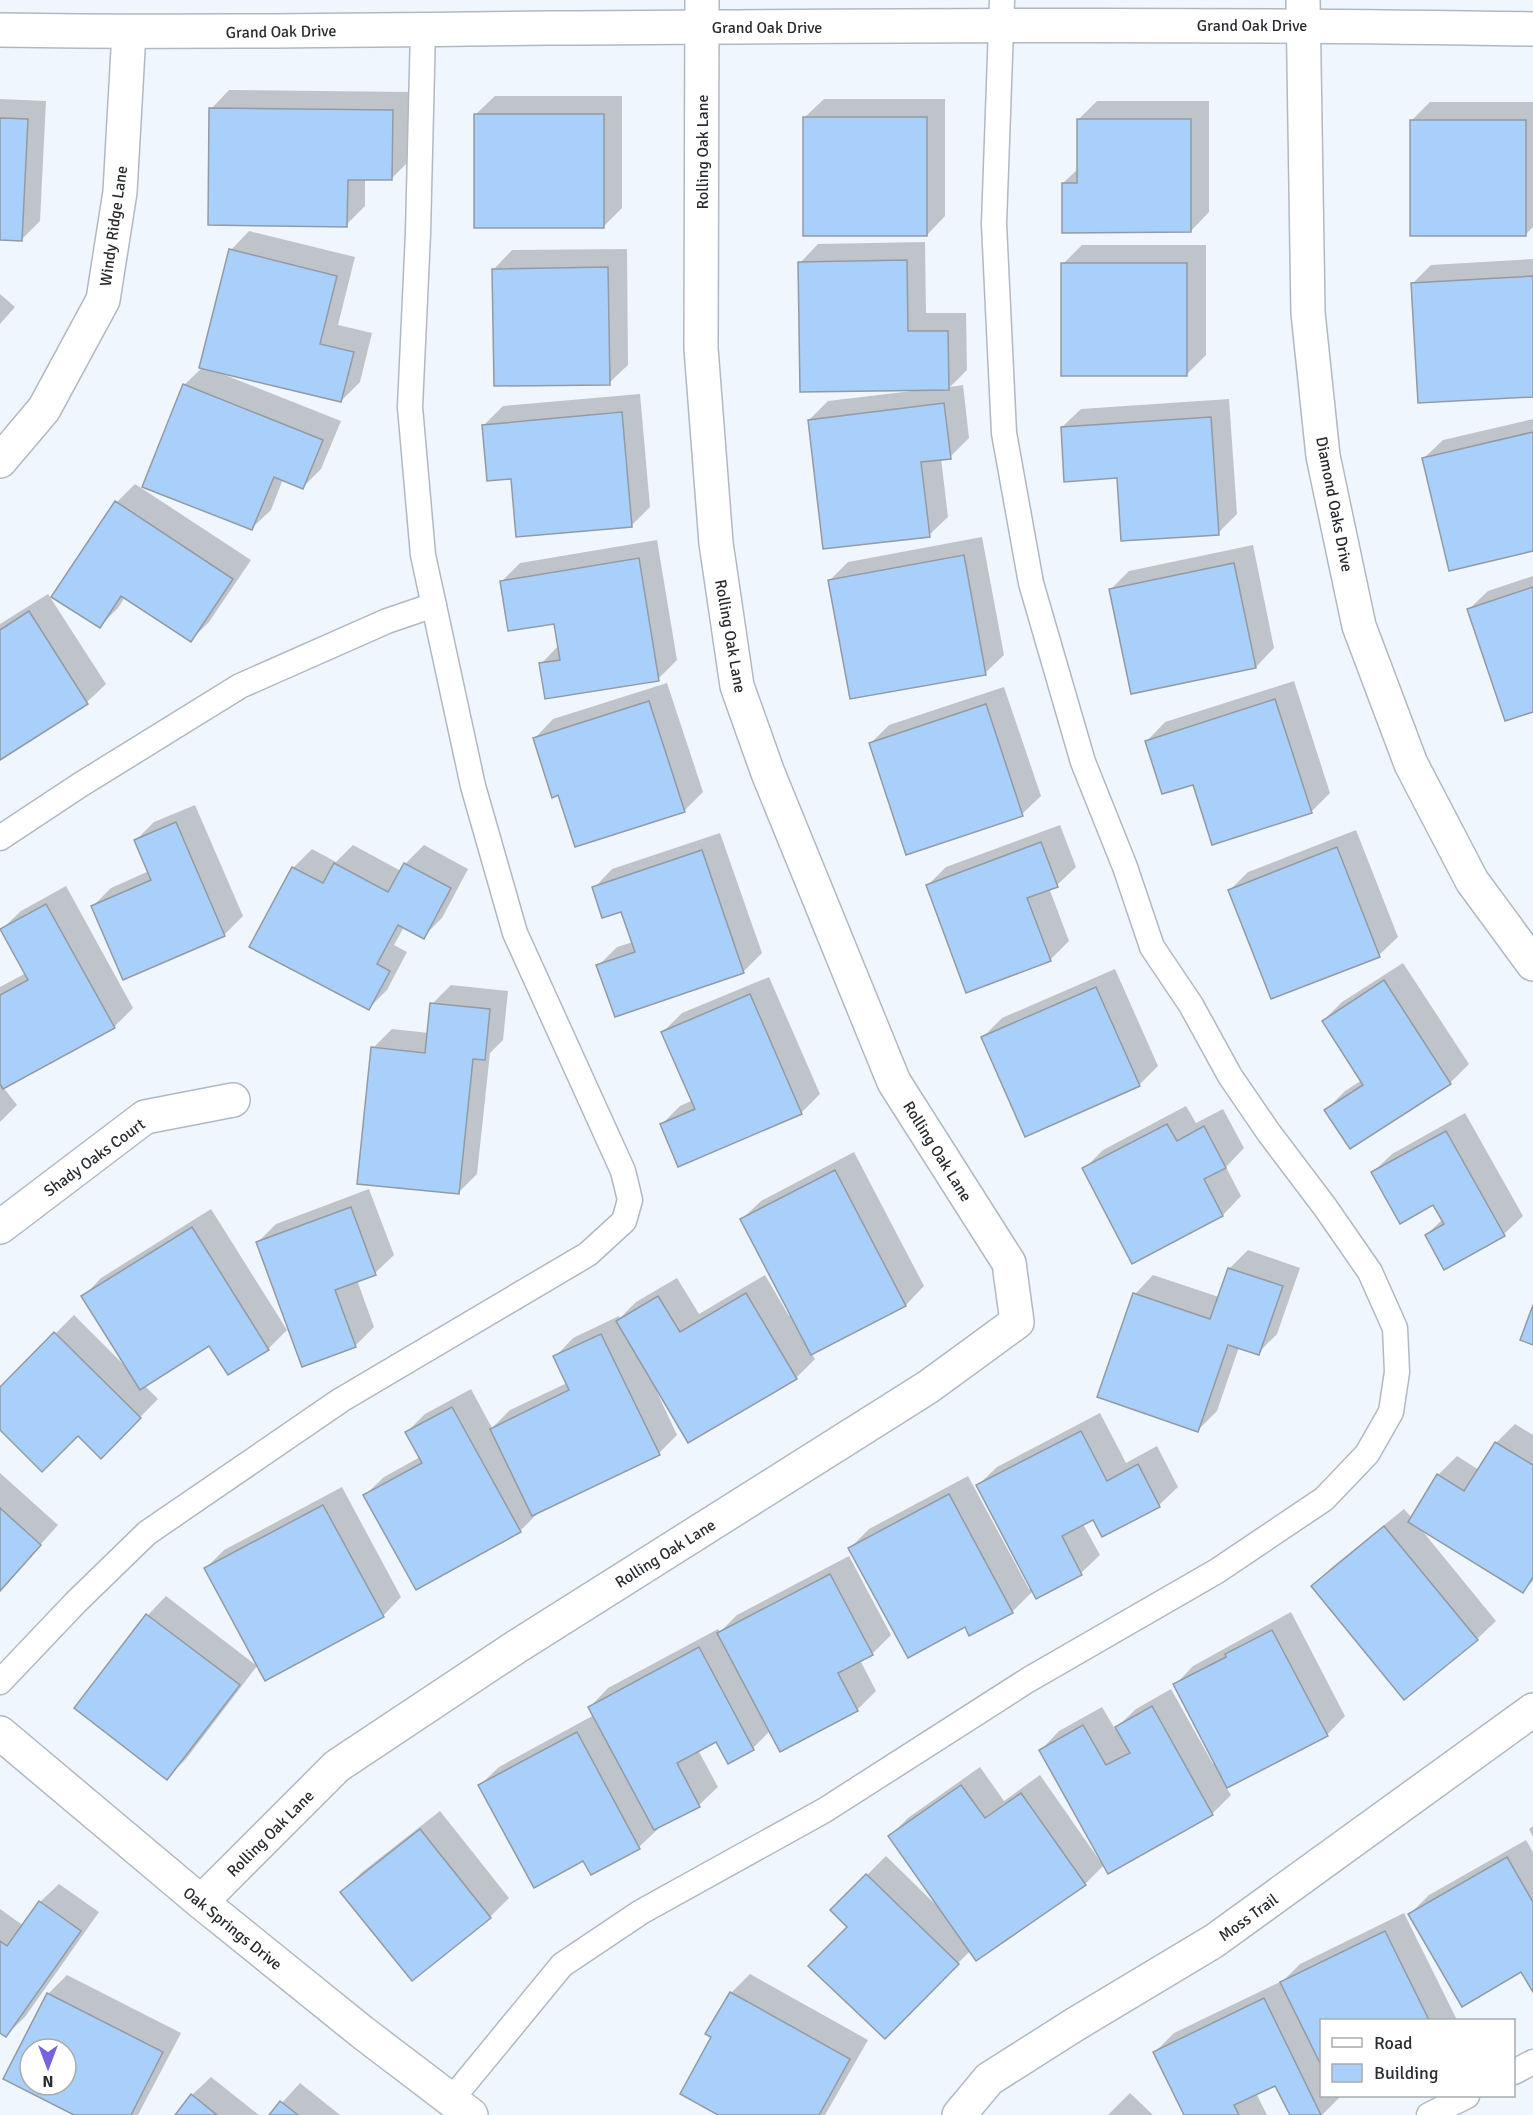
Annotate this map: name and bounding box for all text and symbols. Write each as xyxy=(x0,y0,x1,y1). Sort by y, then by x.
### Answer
street label: Grand Oak Drive xyxy=(1197,16,1307,36)
street label: Grand Oak Drive xyxy=(712,18,822,38)
street label: Grand Oak Drive xyxy=(226,21,337,43)
street label: Rolling Oak Lane xyxy=(693,95,713,209)
street label: Windy Ridge Lane xyxy=(96,165,132,288)
street label: Diamond Oaks Drive xyxy=(1311,435,1357,574)
street label: Rolling Oak Lane xyxy=(710,578,750,694)
street label: Rolling Oak Lane xyxy=(898,1098,976,1206)
street label: Shady Oaks Court xyxy=(40,1114,150,1201)
street label: Rolling Oak Lane xyxy=(612,1515,720,1593)
street label: Rolling Oak Lane xyxy=(223,1786,318,1881)
street label: Oak Springs Drive xyxy=(179,1883,286,1975)
street label: Moss Trail xyxy=(1215,1889,1283,1946)
legend xyxy=(1320,2019,1515,2097)
text: Road xyxy=(1374,2032,1413,2054)
north arrow xyxy=(18,2037,78,2097)
text: Building xyxy=(1374,2062,1438,2084)
text: N xyxy=(42,2071,54,2091)

